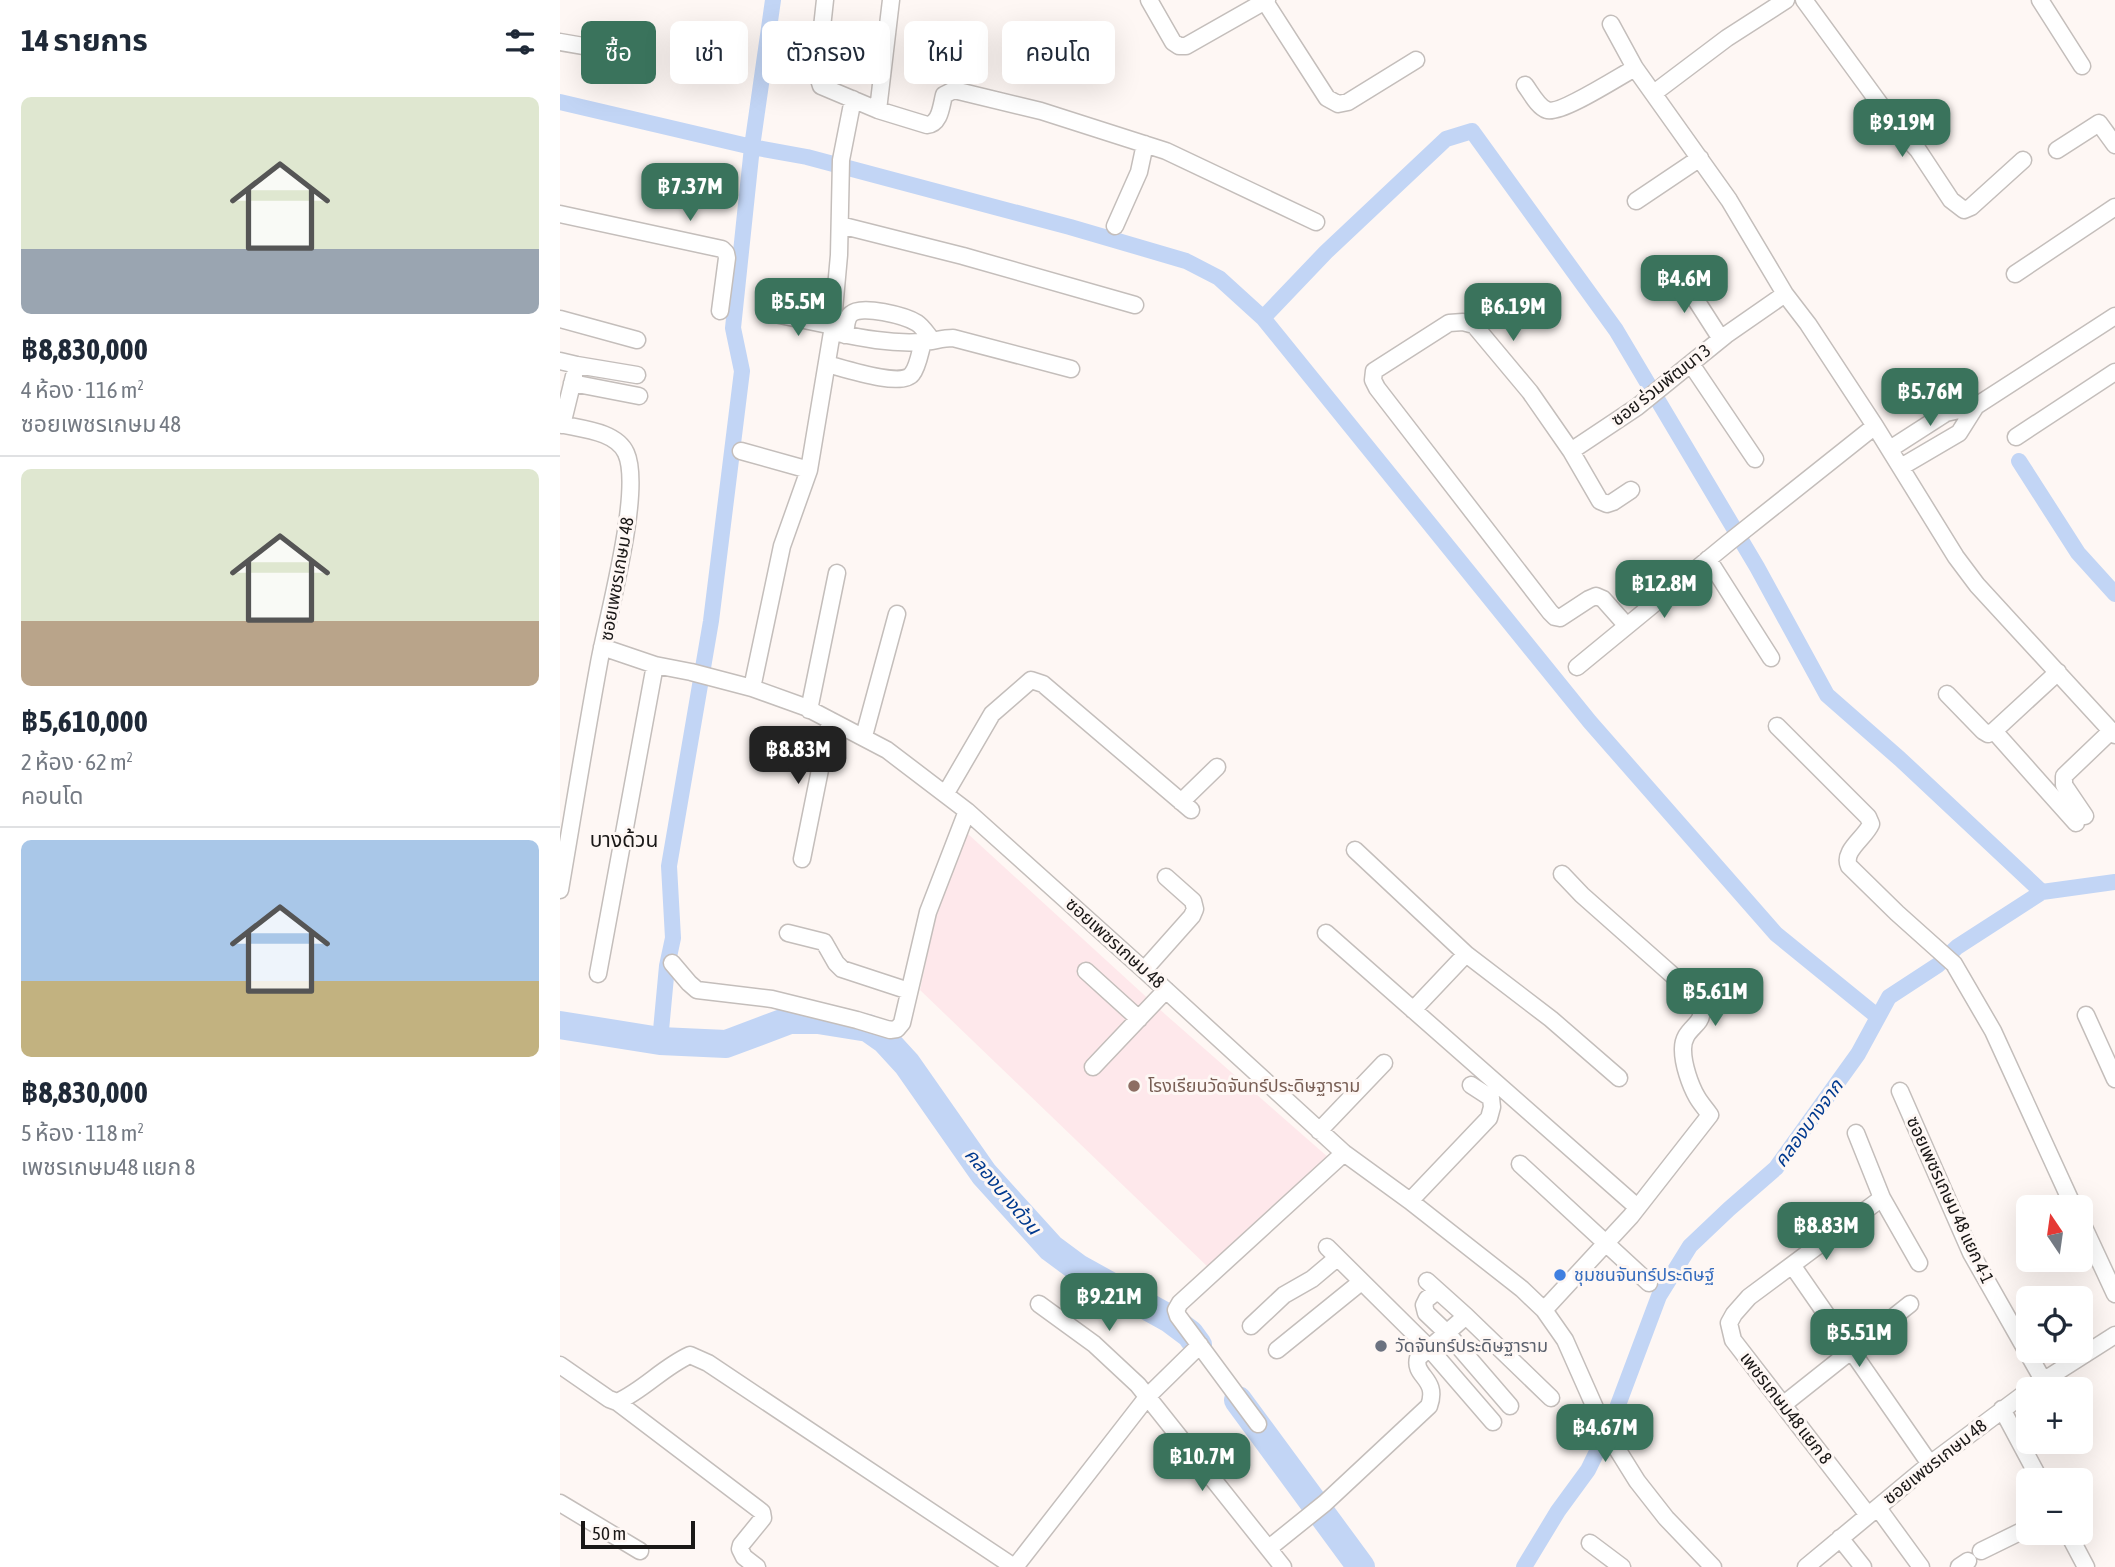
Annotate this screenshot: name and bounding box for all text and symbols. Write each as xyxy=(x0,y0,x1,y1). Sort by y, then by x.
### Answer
chip: ซื้อ xyxy=(581,21,656,84)
chip: เช่า xyxy=(670,21,748,84)
chip: ตัวกรอง xyxy=(762,21,890,84)
chip: ใหม่ xyxy=(904,21,988,84)
chip: คอนโด xyxy=(1002,21,1115,84)
text: 14 รายการ xyxy=(21,23,148,57)
icon: filters xyxy=(501,23,539,61)
pin: ฿9.19M xyxy=(1845,100,1959,159)
text: ฿9.19M xyxy=(1869,109,1935,135)
icon: home xyxy=(217,143,343,269)
pin: ฿7.37M xyxy=(633,164,747,223)
text: ฿7.37M xyxy=(657,173,723,199)
pin: ฿4.6M xyxy=(1635,256,1733,315)
text: ฿4.6M xyxy=(1657,265,1711,291)
pin: ฿5.5M xyxy=(749,278,847,338)
pin: ฿6.19M xyxy=(1456,284,1570,343)
text: ฿5.5M xyxy=(771,288,825,314)
text: ฿6.19M xyxy=(1480,293,1546,319)
text: ฿8,830,000 xyxy=(21,332,148,366)
street label: ซอย ร่วมพัฒนา 3 xyxy=(1607,339,1715,430)
pin: ฿5.76M xyxy=(1873,368,1987,428)
text: 4 ห้อง · 116 m² xyxy=(21,377,144,403)
text: ฿5.76M xyxy=(1897,378,1963,404)
text: ซอยเพชรเกษม 48 xyxy=(21,411,181,437)
icon: home xyxy=(217,515,343,641)
street label: ซอยเพชรเกษม 48 xyxy=(595,515,638,642)
pin: ฿12.8M xyxy=(1607,560,1721,620)
text: ฿12.8M xyxy=(1631,570,1697,596)
text: ฿5,610,000 xyxy=(21,704,148,738)
pin: ฿8.83M xyxy=(741,726,855,786)
text: ฿8.83M xyxy=(765,736,831,762)
text: 2 ห้อง · 62 m² xyxy=(21,749,133,775)
text: คอนโด xyxy=(21,783,83,809)
district label: บางด้วน xyxy=(590,827,658,851)
icon: home xyxy=(217,886,343,1012)
street label: ซอยเพชรเกษม 48 xyxy=(1062,893,1169,992)
pin: ฿5.61M xyxy=(1658,968,1772,1028)
text: ฿5.61M xyxy=(1682,978,1748,1004)
text: ฿8,830,000 xyxy=(21,1075,148,1109)
place label: โรงเรียนวัดจันทร์ประดิษฐาราม xyxy=(1148,1075,1360,1096)
water label: คลองบางจาก xyxy=(1769,1075,1847,1171)
marker: โรงเรียนวัดจันทร์ประดิษฐาราม xyxy=(1126,1078,1142,1094)
street label: ซอยเพชรเกษม 48 แยก 4-1 xyxy=(1903,1113,1998,1287)
text: 5 ห้อง · 118 m² xyxy=(21,1120,144,1146)
water label: คลองบางด้วน xyxy=(961,1143,1046,1240)
text: เพชรเกษม48 แยก 8 xyxy=(21,1154,195,1180)
north arrow xyxy=(2016,1195,2093,1272)
map controls xyxy=(2016,1195,2093,1545)
pin: ฿8.83M xyxy=(1769,1202,1883,1262)
text: ฿8.83M xyxy=(1793,1212,1859,1238)
place label: ชุมชนจันทร์ประดิษฐ์ xyxy=(1574,1264,1715,1286)
marker: ชุมชนจันทร์ประดิษฐ์ xyxy=(1552,1267,1568,1283)
pin: ฿9.21M xyxy=(1052,1274,1166,1333)
text: ฿9.21M xyxy=(1076,1283,1142,1309)
button: locate xyxy=(2016,1286,2093,1363)
pin: ฿5.51M xyxy=(1802,1310,1916,1369)
text: ฿5.51M xyxy=(1826,1319,1892,1345)
place label: วัดจันทร์ประดิษฐาราม xyxy=(1395,1335,1548,1356)
marker: วัดจันทร์ประดิษฐาราม xyxy=(1373,1338,1389,1354)
street label: เพชรเกษม48 แยก 8 xyxy=(1736,1348,1837,1468)
button: + xyxy=(2016,1377,2093,1454)
pin: ฿4.67M xyxy=(1548,1404,1662,1464)
text: ฿4.67M xyxy=(1572,1414,1638,1440)
street label: ซอยเพชรเกษม 48 xyxy=(1879,1415,1991,1508)
pin: ฿10.7M xyxy=(1145,1434,1259,1493)
text: ฿10.7M xyxy=(1169,1443,1235,1469)
button: − xyxy=(2016,1468,2093,1545)
scale bar xyxy=(581,1518,695,1550)
text: 50 m xyxy=(592,1522,626,1544)

